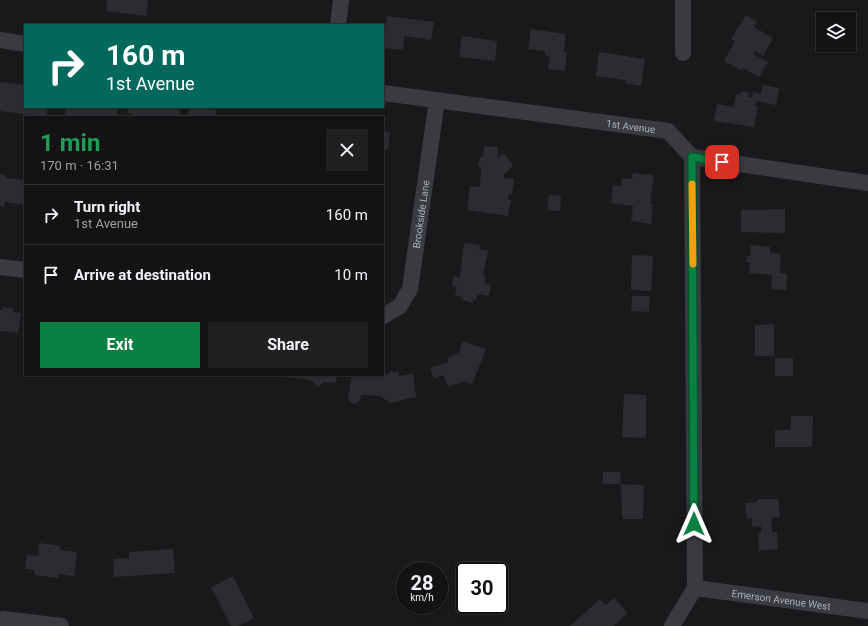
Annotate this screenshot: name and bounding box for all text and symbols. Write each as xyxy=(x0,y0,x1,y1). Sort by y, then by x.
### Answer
map controls xyxy=(816,12,856,52)
button: layers xyxy=(816,12,856,52)
text: 160 m xyxy=(106,39,185,72)
icon: right xyxy=(40,40,92,92)
text: 1st Avenue xyxy=(106,73,195,94)
street label: 1st Avenue xyxy=(606,117,656,135)
text: 1 min xyxy=(40,129,100,157)
button: close xyxy=(326,129,368,171)
pin xyxy=(705,145,739,179)
icon: arrive xyxy=(711,151,733,173)
text: 170 m · 16:31 xyxy=(40,158,119,173)
street label: Brookside Lane xyxy=(410,179,431,249)
text: Turn right xyxy=(74,198,140,216)
icon: right xyxy=(40,204,62,226)
text: 160 m xyxy=(326,206,368,224)
text: 1st Avenue xyxy=(74,216,138,231)
icon: arrive xyxy=(40,264,62,286)
text: Arrive at destination xyxy=(74,266,211,284)
text: 10 m xyxy=(334,266,368,284)
button: Exit xyxy=(40,322,200,368)
button: Share xyxy=(208,322,368,368)
position arrow xyxy=(673,503,715,545)
speed limit sign: 30 xyxy=(456,562,508,614)
text: 28 xyxy=(411,571,433,595)
street label: Emerson Avenue West xyxy=(731,587,831,611)
text: km/h xyxy=(410,592,434,603)

